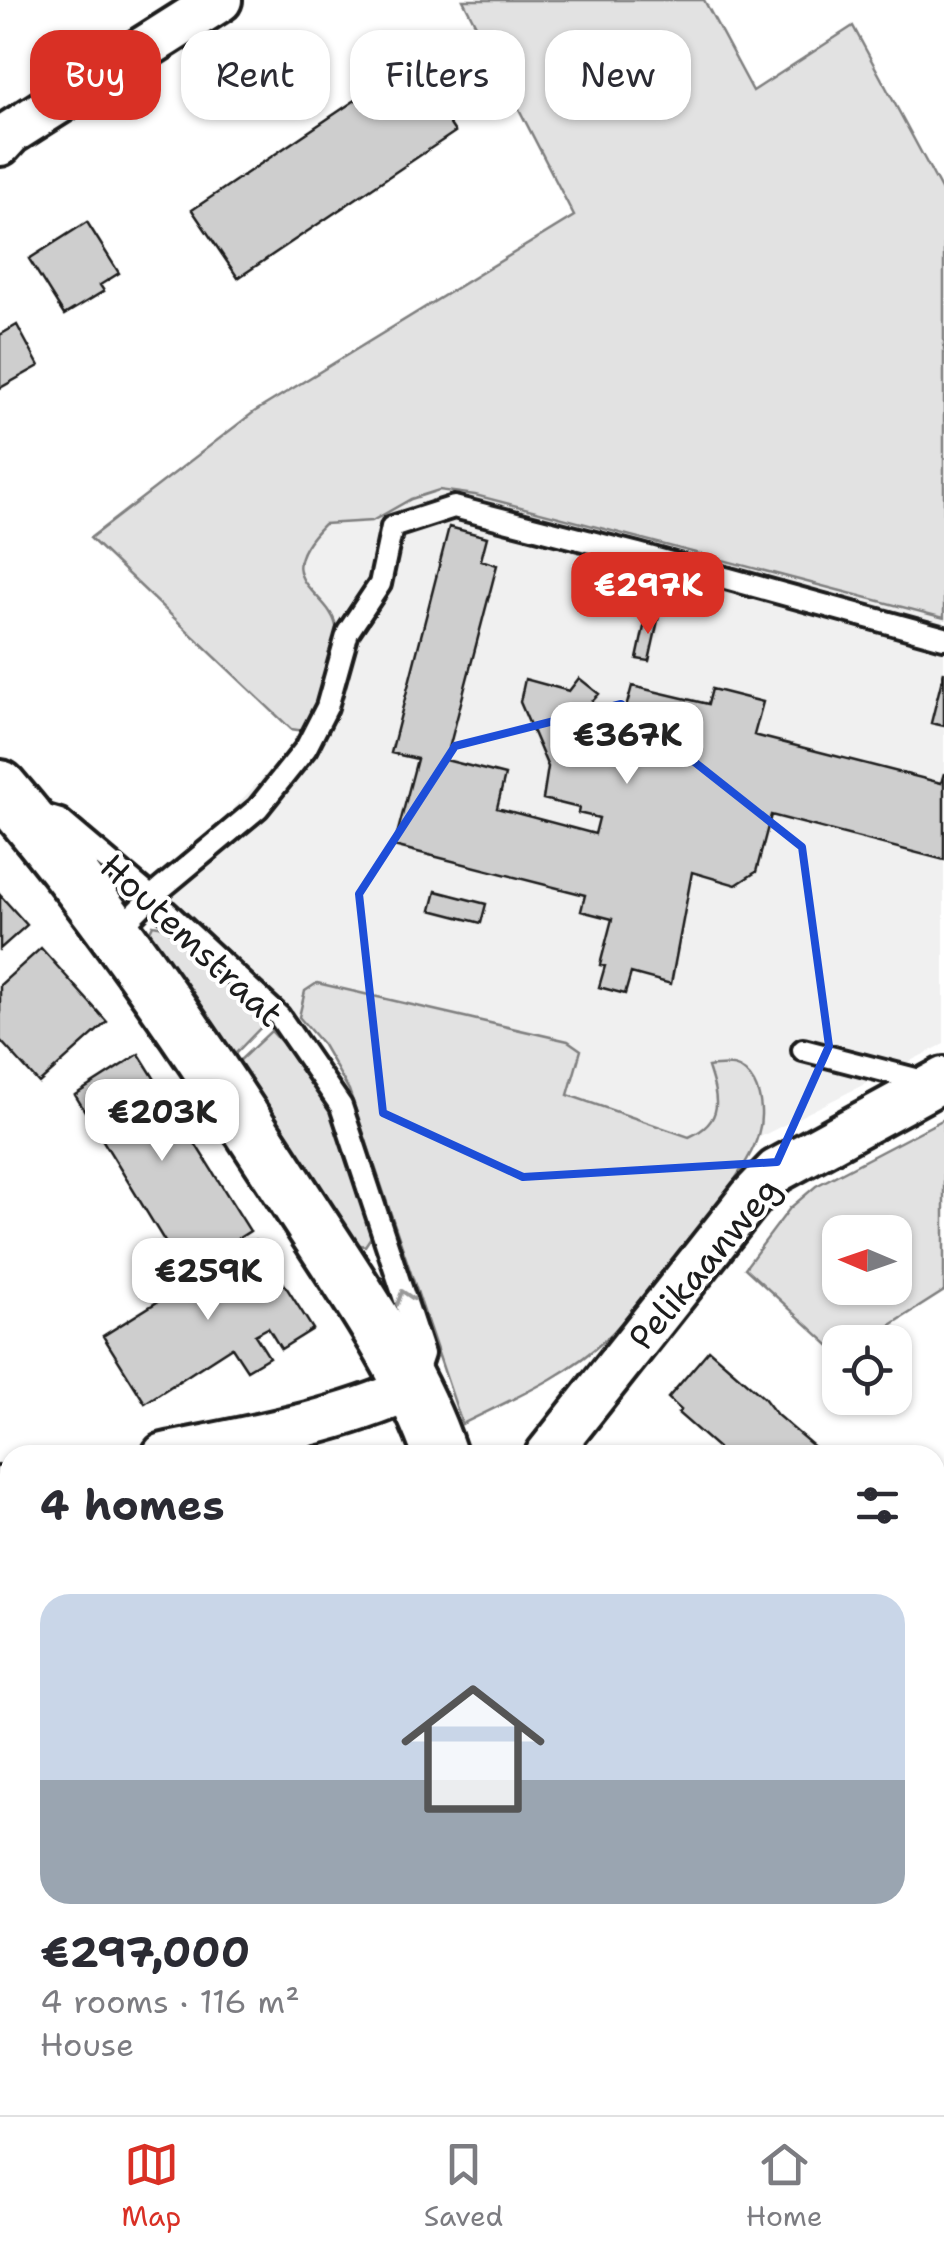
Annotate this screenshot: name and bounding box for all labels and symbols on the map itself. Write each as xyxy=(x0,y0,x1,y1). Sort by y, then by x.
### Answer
pin: €297K xyxy=(578,552,718,637)
pin: €367K xyxy=(557,702,697,787)
street label: Houtemstraat xyxy=(90,843,294,1037)
pin: €203K xyxy=(92,1079,232,1164)
street label: Pelikaanweg xyxy=(618,1167,790,1359)
north arrow xyxy=(822,1215,912,1305)
pin: €259K xyxy=(138,1238,278,1323)
one-way arrow xyxy=(396,1289,416,1306)

